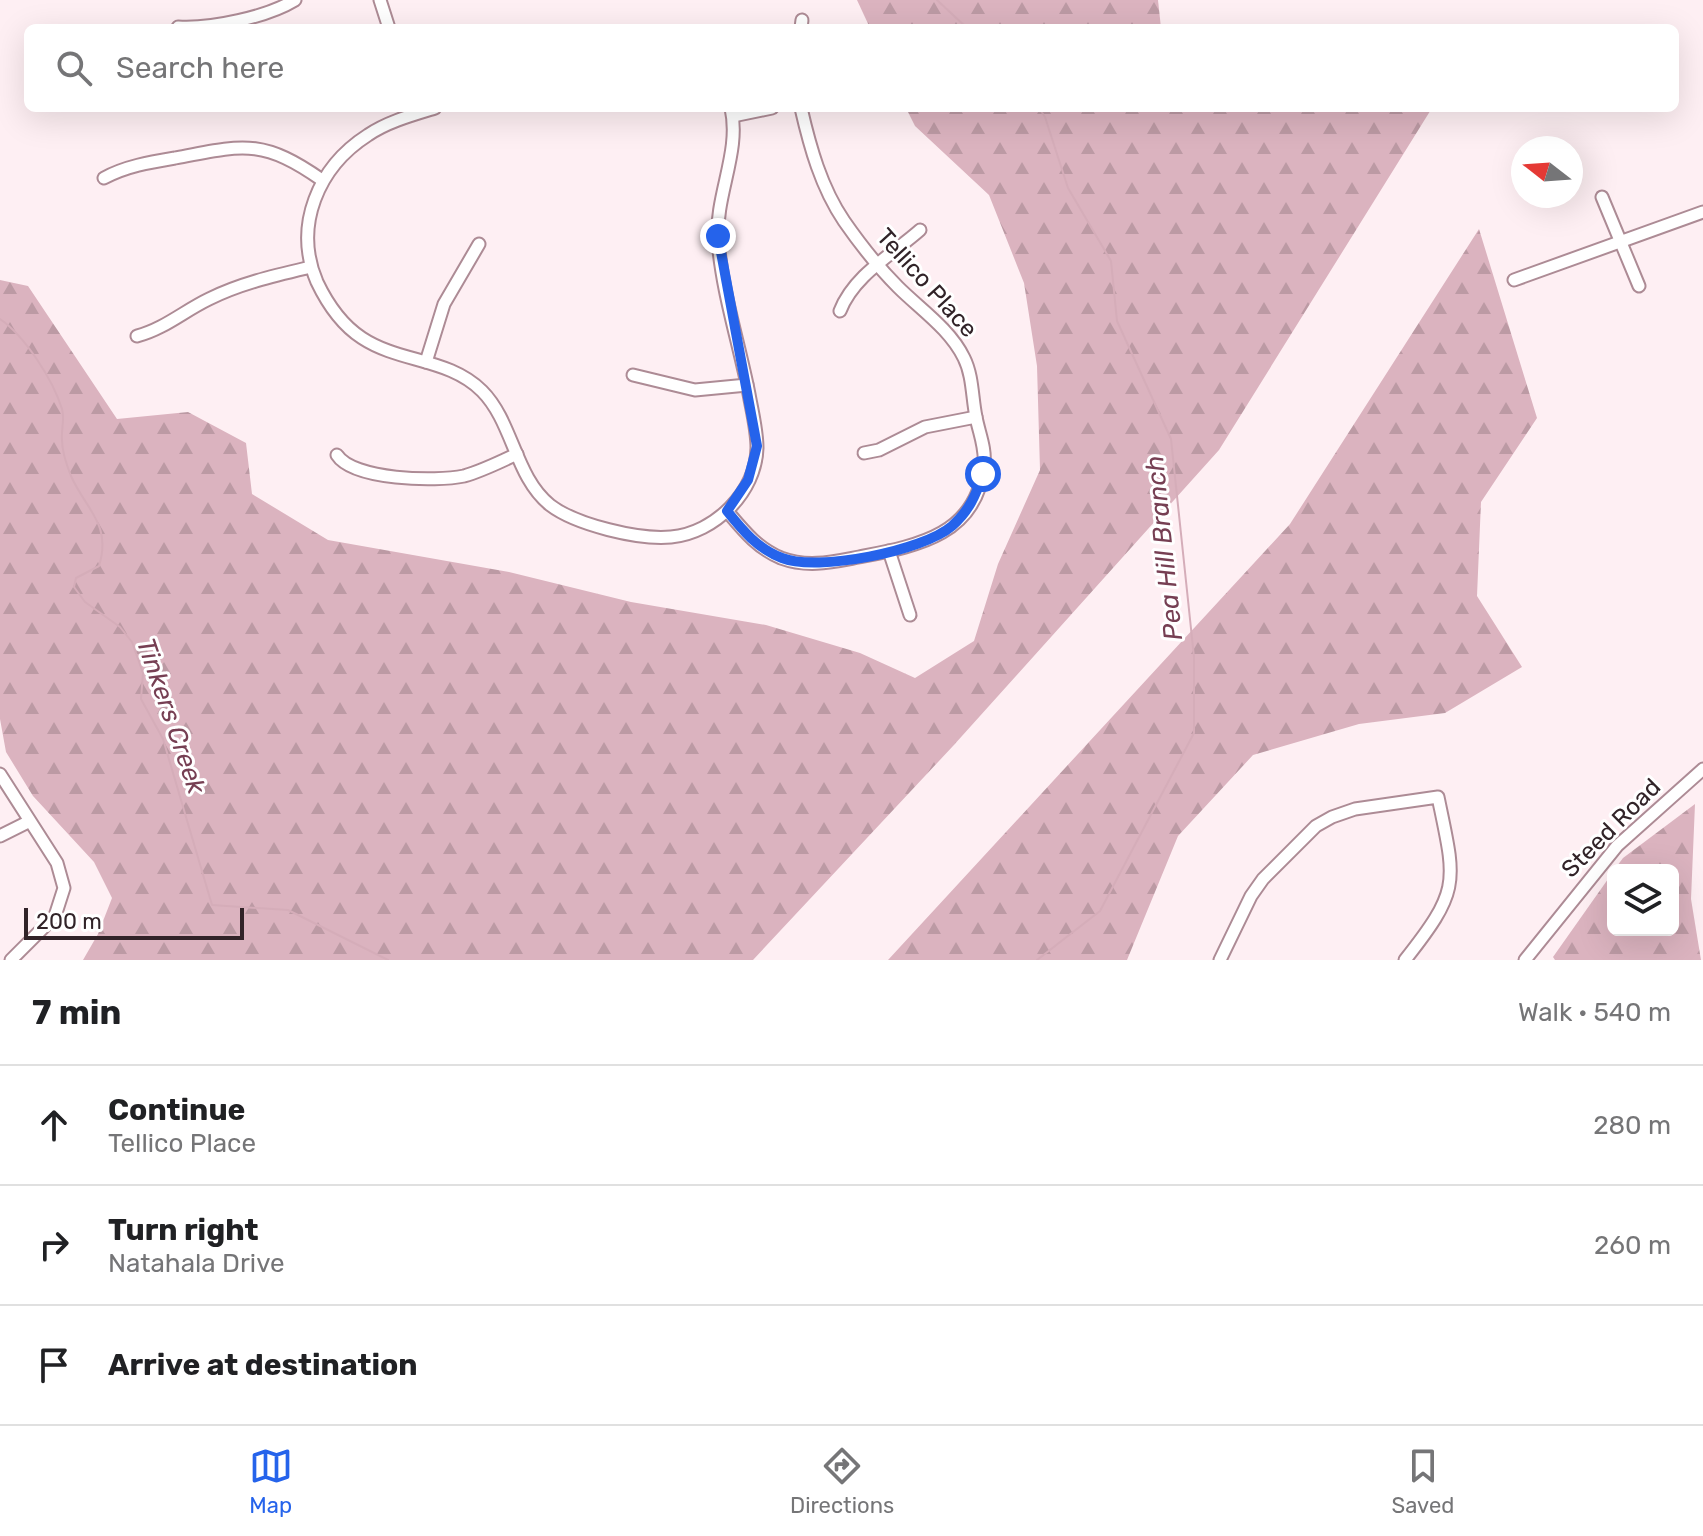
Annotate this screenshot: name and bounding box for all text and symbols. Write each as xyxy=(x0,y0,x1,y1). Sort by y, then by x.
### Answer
search box xyxy=(24,24,1679,112)
icon: search xyxy=(52,46,96,90)
text: Search here xyxy=(116,50,284,86)
north arrow xyxy=(1511,136,1583,208)
route end xyxy=(700,218,736,254)
street label: Tellico Place xyxy=(871,223,983,343)
water label: Pea Hill Branch xyxy=(1139,454,1189,642)
route start xyxy=(965,456,1001,492)
water label: Tinkers Creek xyxy=(130,634,212,799)
street label: Steed Road xyxy=(1556,773,1666,883)
map controls xyxy=(1607,864,1679,936)
button: layers xyxy=(1607,864,1679,936)
scale bar xyxy=(24,904,244,940)
text: 200 m xyxy=(36,908,102,935)
text: 7 min xyxy=(32,992,121,1033)
text: Walk · 540 m xyxy=(1518,997,1671,1028)
text: Continue xyxy=(108,1092,245,1128)
icon: ahead xyxy=(32,1103,76,1147)
text: 280 m xyxy=(1593,1110,1671,1141)
text: Tellico Place xyxy=(108,1128,256,1159)
text: Turn right xyxy=(108,1212,259,1248)
icon: right xyxy=(32,1223,76,1267)
text: 260 m xyxy=(1594,1230,1671,1261)
text: Natahala Drive xyxy=(108,1248,285,1279)
icon: arrive xyxy=(32,1343,76,1387)
text: Arrive at destination xyxy=(108,1347,418,1383)
tab: Map xyxy=(249,1444,293,1519)
tab: Directions xyxy=(790,1444,894,1519)
tab: Saved xyxy=(1392,1444,1454,1519)

